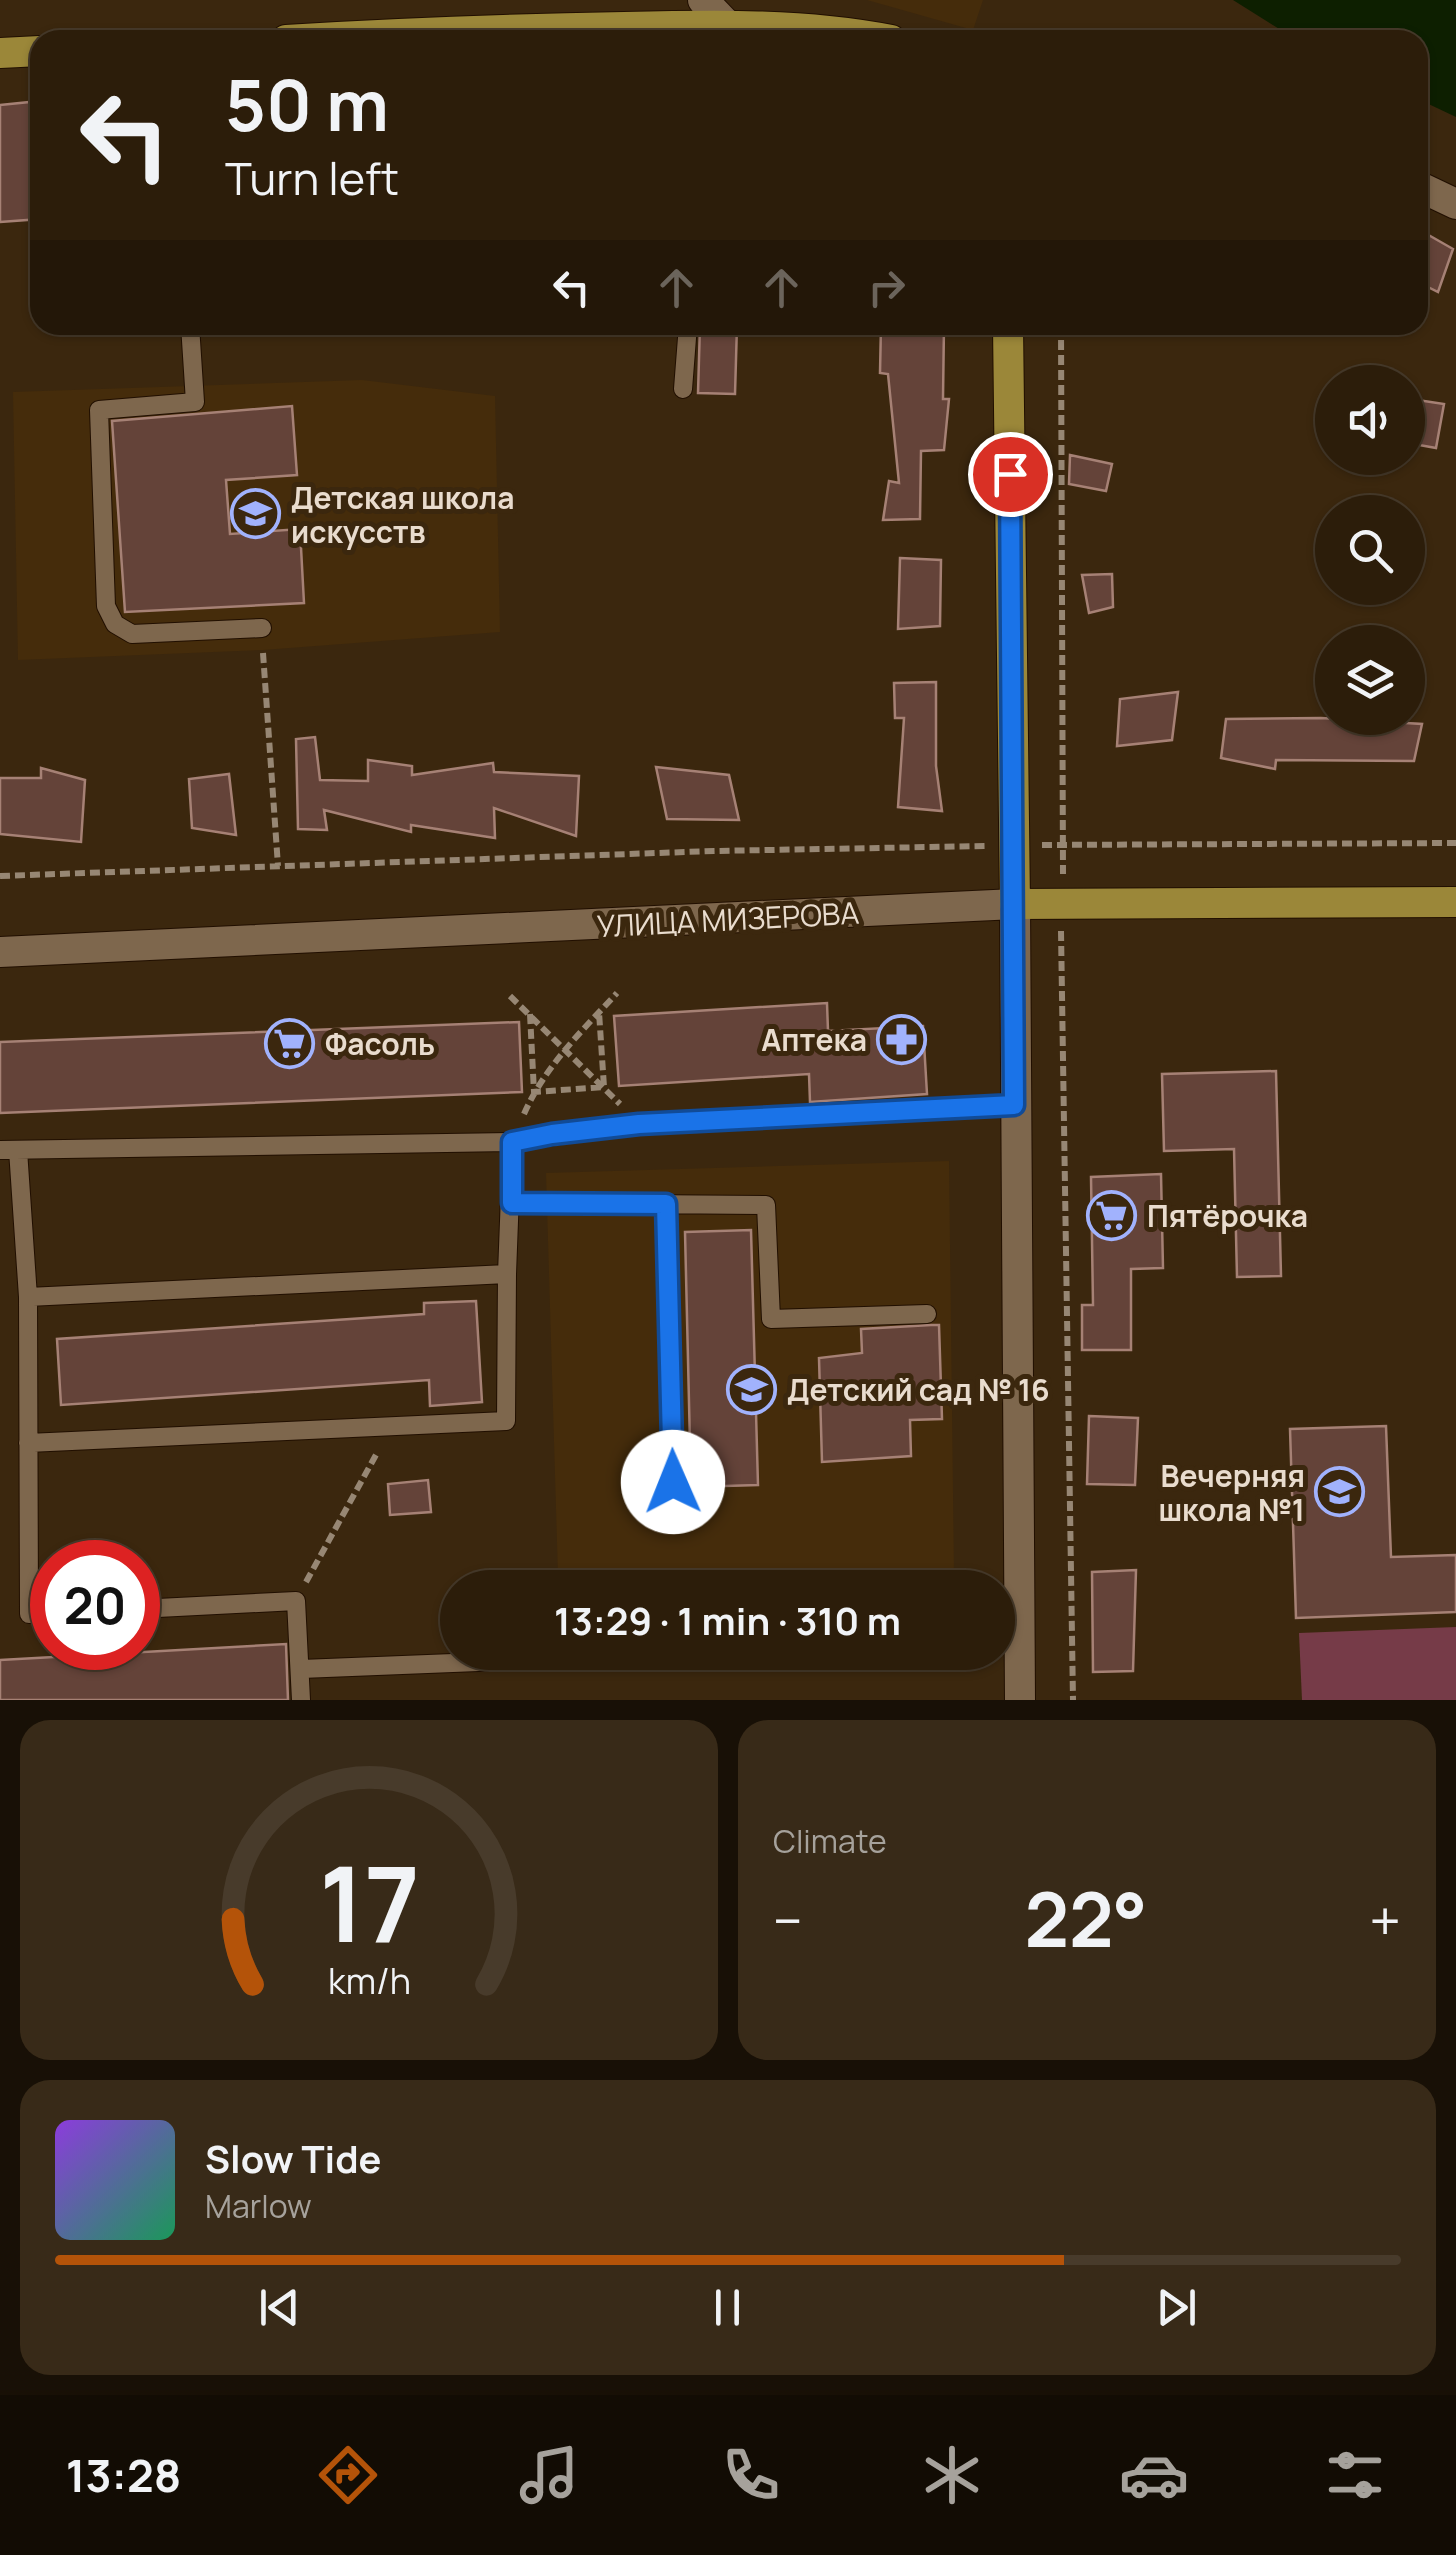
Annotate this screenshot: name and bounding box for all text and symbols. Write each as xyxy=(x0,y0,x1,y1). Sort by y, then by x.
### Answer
text: 50 m xyxy=(225,56,389,152)
icon: left xyxy=(60,70,190,200)
text: Turn left xyxy=(225,147,399,209)
icon: left xyxy=(544,260,599,315)
icon: ahead xyxy=(649,260,704,315)
icon: ahead xyxy=(754,260,809,315)
icon: right xyxy=(859,260,914,315)
map controls xyxy=(1315,365,1425,735)
button: sound xyxy=(1315,365,1425,475)
pin xyxy=(968,432,1053,517)
icon: arrive xyxy=(983,447,1038,502)
place label: Детская школа искусств xyxy=(291,477,514,552)
school or university icon: Детская школа искусств xyxy=(230,488,282,540)
button: search xyxy=(1315,495,1425,605)
button: layers xyxy=(1315,625,1425,735)
street label: УЛИЦА МИЗЕРОВА xyxy=(596,892,860,946)
pharmacy icon: Аптека xyxy=(876,1013,928,1065)
supermarket icon: Фасоль xyxy=(264,1017,316,1069)
place label: Аптека xyxy=(761,1019,867,1060)
place label: Фасоль xyxy=(325,1023,435,1064)
supermarket icon: Пятёрочка xyxy=(1086,1189,1138,1241)
place label: Пятёрочка xyxy=(1147,1195,1308,1236)
school or university icon: Детский сад № 16 xyxy=(726,1363,778,1415)
place label: Детский сад № 16 xyxy=(787,1369,1050,1410)
position arrow xyxy=(621,1430,725,1534)
place label: Вечерняя школа №1 xyxy=(1158,1455,1305,1530)
school or university icon: Вечерняя школа №1 xyxy=(1314,1466,1366,1518)
speed limit sign: 20 xyxy=(30,1540,160,1670)
text: 13:29 · 1 min · 310 m xyxy=(554,1594,901,1646)
text: Climate xyxy=(773,1819,887,1863)
text: 17 xyxy=(318,1831,420,1973)
text: 22° xyxy=(1024,1867,1148,1970)
text: − xyxy=(773,1882,803,1958)
text: + xyxy=(1369,1882,1401,1958)
text: km/h xyxy=(327,1956,411,2005)
text: Slow Tide xyxy=(205,2132,382,2184)
text: Marlow xyxy=(205,2184,312,2228)
icon: previous xyxy=(252,2280,307,2335)
icon: pause xyxy=(700,2280,755,2335)
icon: next xyxy=(1149,2280,1204,2335)
icon: directions xyxy=(313,2440,383,2510)
icon: music xyxy=(514,2440,584,2510)
icon: phone xyxy=(716,2440,786,2510)
icon: climate xyxy=(917,2440,987,2510)
icon: car xyxy=(1119,2440,1189,2510)
icon: filters xyxy=(1320,2440,1390,2510)
text: 13:28 xyxy=(66,2444,181,2506)

